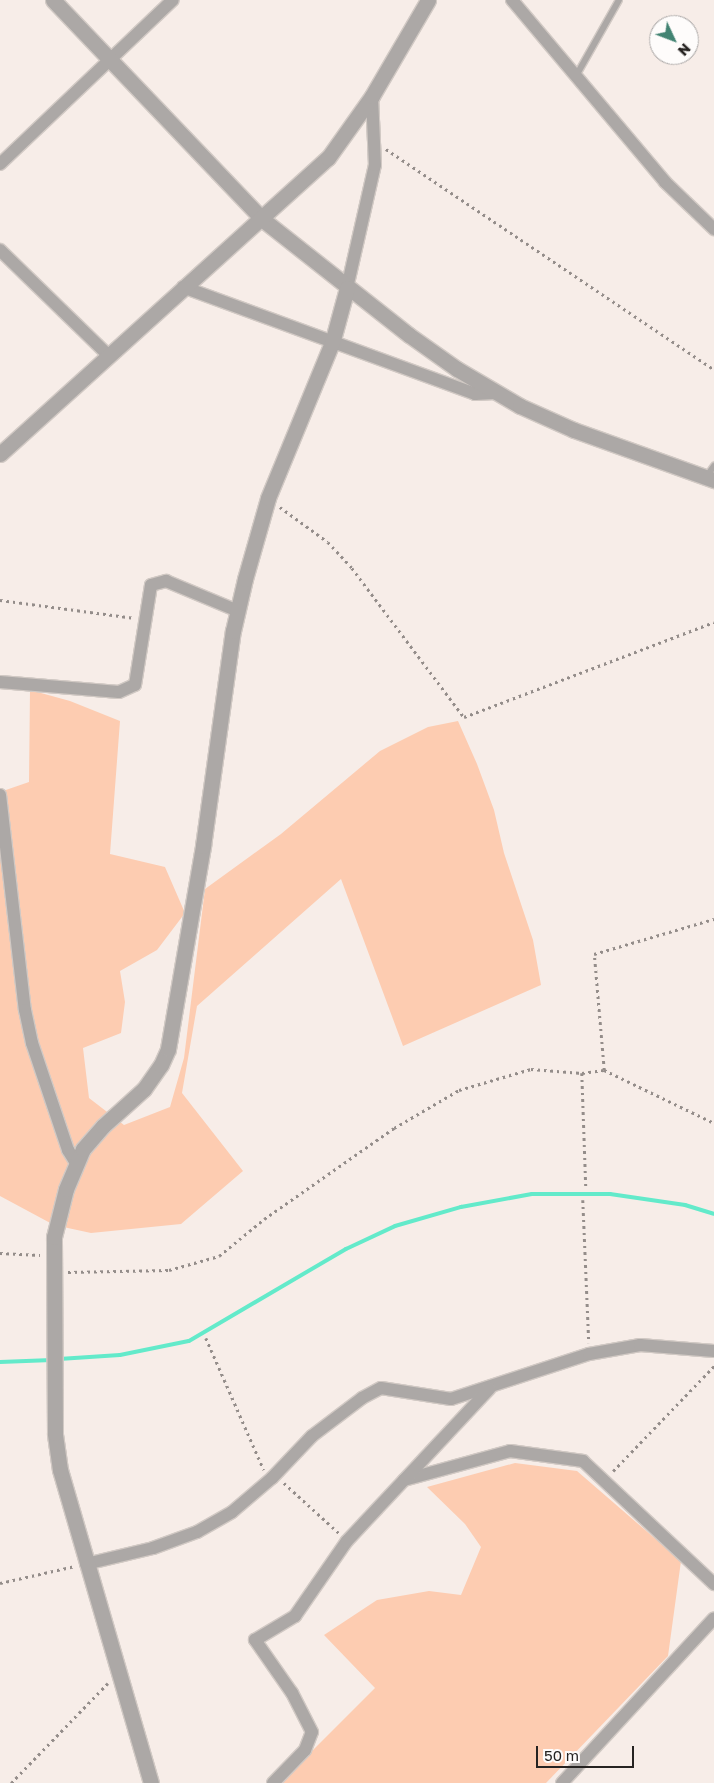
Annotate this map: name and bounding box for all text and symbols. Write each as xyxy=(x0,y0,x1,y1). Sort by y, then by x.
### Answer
north arrow xyxy=(649,15,699,65)
text: N xyxy=(675,40,694,60)
scale bar xyxy=(539,1736,636,1768)
text: 50 m xyxy=(544,1746,579,1764)

